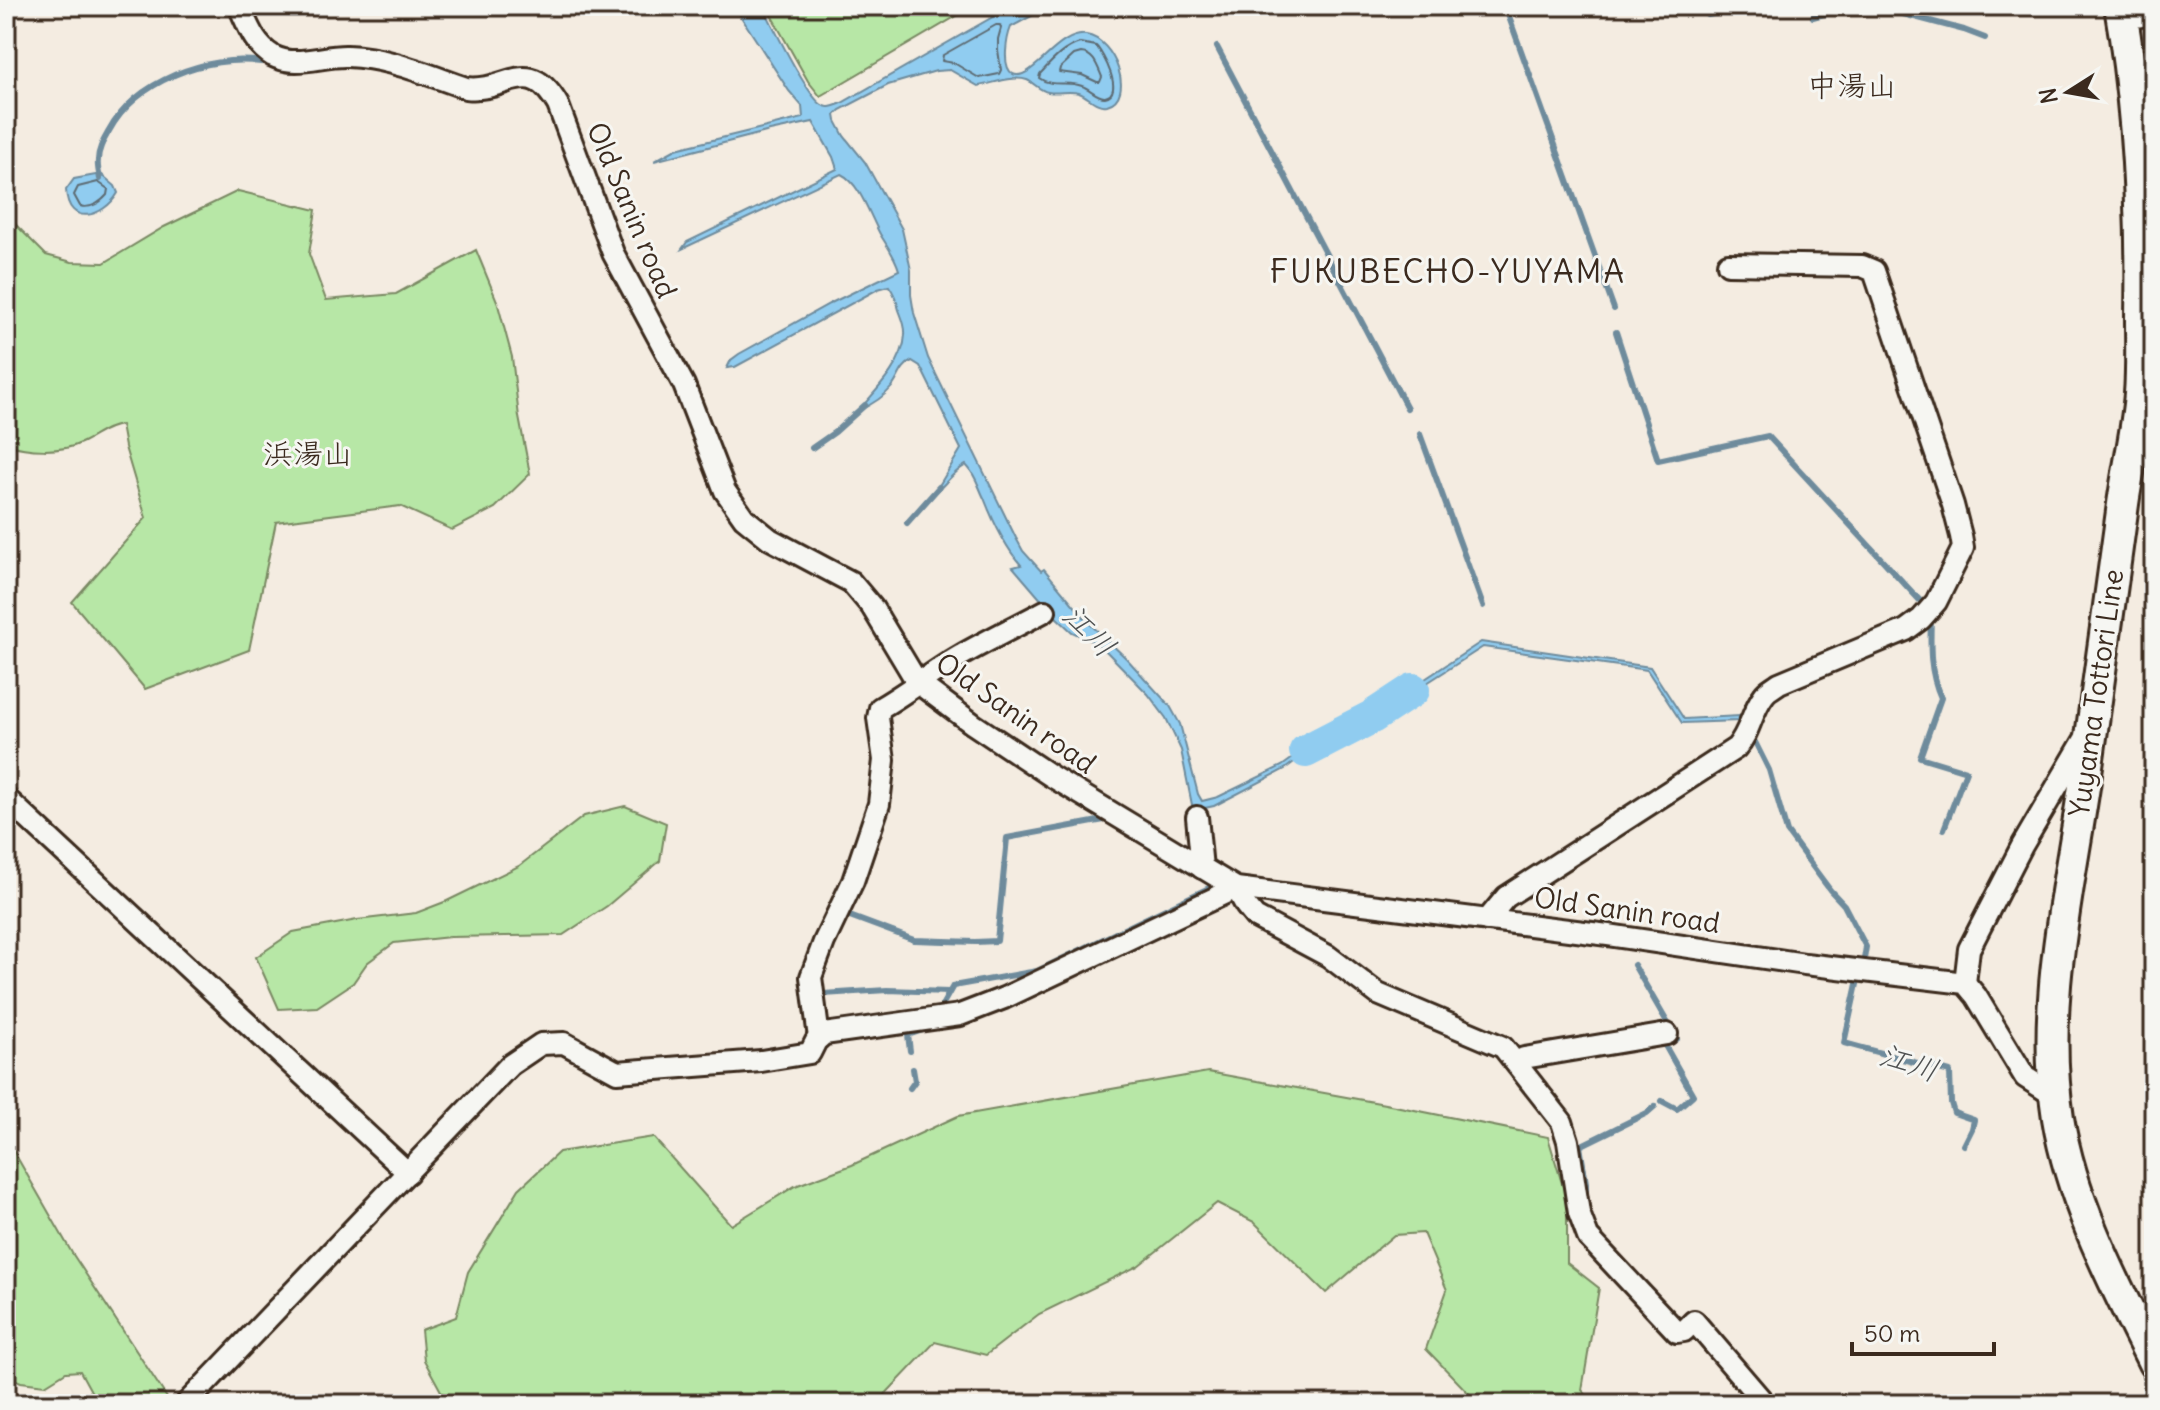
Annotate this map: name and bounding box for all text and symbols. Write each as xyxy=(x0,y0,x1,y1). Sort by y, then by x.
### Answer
north arrow xyxy=(2028,52,2108,132)
district label: 中湯山 xyxy=(1807,66,1897,104)
text: N xyxy=(2033,86,2064,106)
street label: Old Sanin road xyxy=(579,117,685,303)
district label: FUKUBECHO-YUYAMA xyxy=(1270,251,1626,292)
district label: 浜湯山 xyxy=(263,434,353,472)
street label: Yuyama Tottori Line xyxy=(2061,567,2131,819)
water label: 江川 xyxy=(1055,596,1124,665)
street label: Old Sanin road xyxy=(929,645,1103,781)
street label: Old Sanin road xyxy=(1532,879,1722,941)
water label: 江川 xyxy=(1875,1035,1944,1089)
scale bar xyxy=(1852,1306,1994,1356)
text: 50 m xyxy=(1864,1318,1920,1348)

